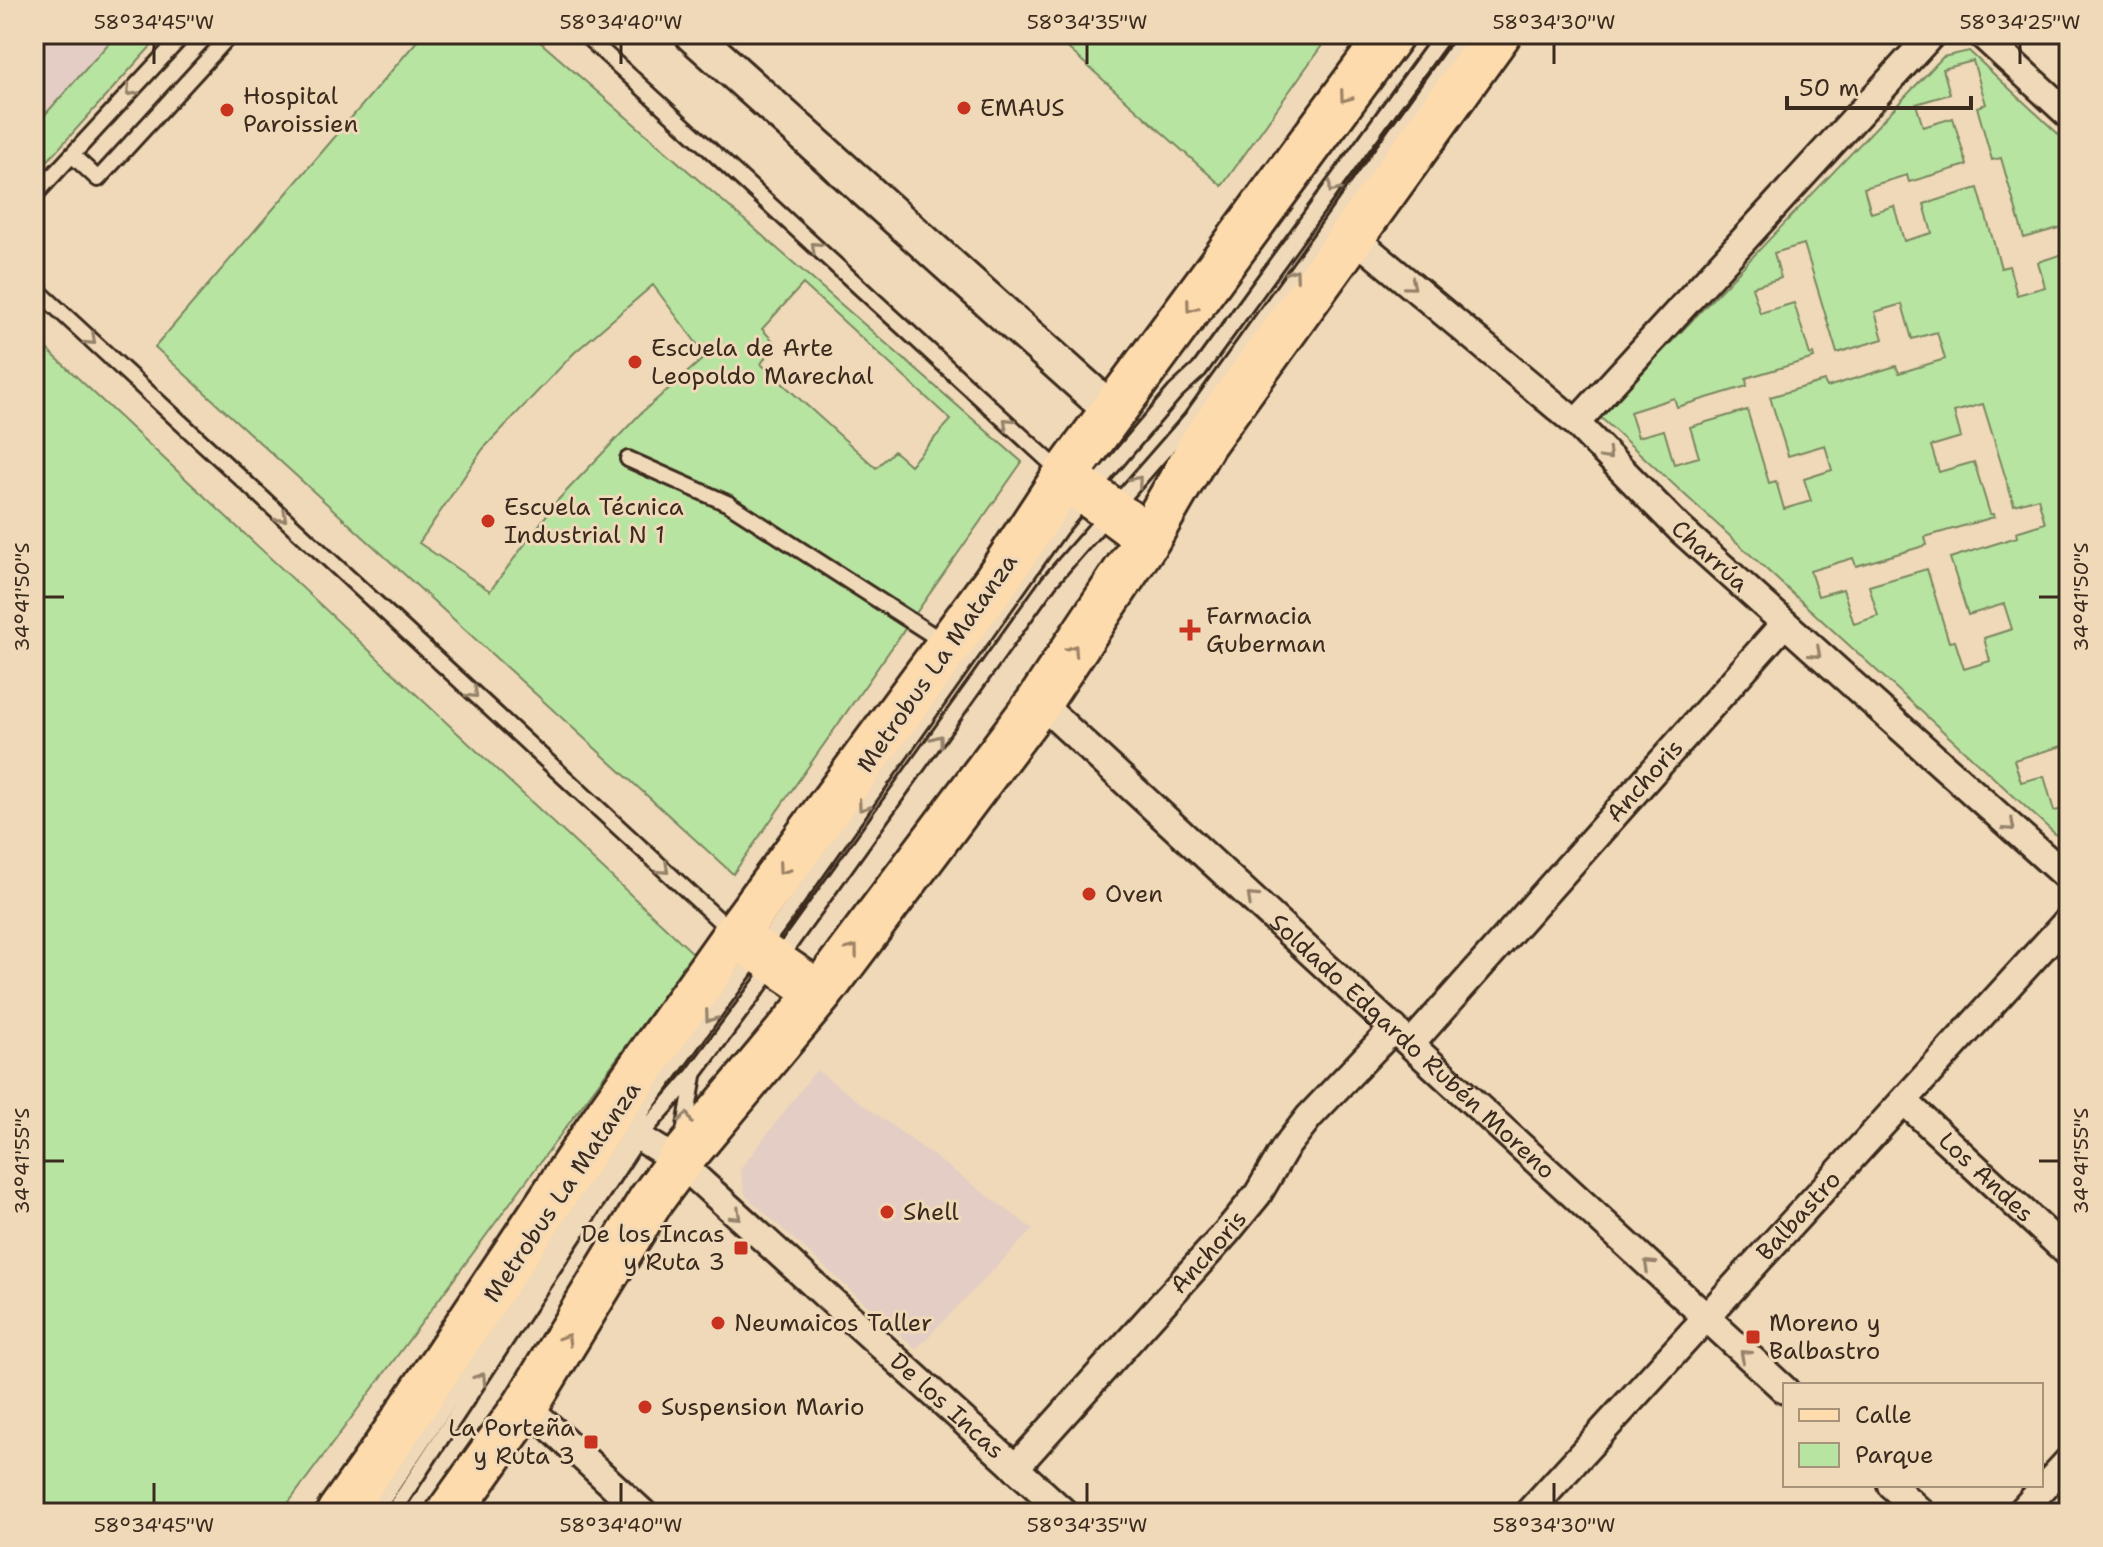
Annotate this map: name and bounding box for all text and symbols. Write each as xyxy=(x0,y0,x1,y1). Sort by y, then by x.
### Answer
text: 58°34'45"W xyxy=(94,9,214,35)
text: 58°34'40"W xyxy=(560,9,682,35)
text: 58°34'35"W xyxy=(1027,9,1147,35)
text: 58°34'30"W xyxy=(1493,9,1616,35)
text: 58°34'25"W xyxy=(1960,9,2080,35)
scale bar xyxy=(1787,60,1971,110)
text: 50 m xyxy=(1799,72,1859,104)
place label: Hospital Paroissien xyxy=(243,80,358,140)
one-way arrow xyxy=(127,82,141,97)
one-way arrow xyxy=(1340,88,1355,103)
place label: EMAUS xyxy=(980,92,1065,124)
marker: EMAUS xyxy=(955,99,973,117)
marker: Hospital Paroissien xyxy=(218,101,236,119)
one-way arrow xyxy=(1328,179,1342,194)
one-way arrow xyxy=(811,242,825,257)
one-way arrow xyxy=(1284,269,1299,283)
one-way arrow xyxy=(1402,275,1416,290)
one-way arrow xyxy=(1187,298,1201,312)
one-way arrow xyxy=(82,331,97,345)
place label: Escuela de Arte Leopoldo Marechal xyxy=(651,332,874,392)
marker: Escuela de Arte Leopoldo Marechal xyxy=(626,353,644,371)
one-way arrow xyxy=(1002,419,1017,433)
one-way arrow xyxy=(1598,446,1613,460)
one-way arrow xyxy=(1127,476,1142,490)
place label: Escuela Técnica Industrial N 1 xyxy=(504,491,684,551)
one-way arrow xyxy=(273,507,288,521)
marker: Escuela Técnica Industrial N 1 xyxy=(479,512,497,530)
street label: Charrúa xyxy=(1664,513,1755,599)
text: 34°41'50"S xyxy=(9,542,35,652)
text: 34°41'50"S xyxy=(2068,542,2094,652)
street label: Metrobus La Matanza xyxy=(849,547,1025,779)
place label: Farmacia Guberman xyxy=(1206,600,1326,660)
marker: Farmacia Guberman xyxy=(1181,621,1199,639)
one-way arrow xyxy=(1807,643,1822,657)
one-way arrow xyxy=(1063,645,1078,659)
one-way arrow xyxy=(464,683,478,698)
street label: Anchoris xyxy=(1599,732,1690,829)
one-way arrow xyxy=(928,734,943,748)
one-way arrow xyxy=(858,798,873,812)
one-way arrow xyxy=(2000,817,2015,831)
one-way arrow xyxy=(655,860,669,875)
one-way arrow xyxy=(779,860,793,875)
place label: Oven xyxy=(1105,878,1163,910)
marker: Oven xyxy=(1080,885,1098,903)
one-way arrow xyxy=(1247,894,1262,908)
street label: Soldado Edgardo Rubén Moreno xyxy=(1263,906,1562,1186)
one-way arrow xyxy=(843,944,857,959)
one-way arrow xyxy=(705,1008,720,1022)
street label: Metrobus La Matanza xyxy=(476,1075,648,1309)
text: 34°41'55"S xyxy=(9,1108,35,1214)
text: 34°41'55"S xyxy=(2068,1108,2094,1214)
one-way arrow xyxy=(677,1111,694,1125)
street label: Los Andes xyxy=(1932,1125,2041,1229)
street label: Balbastro xyxy=(1749,1164,1848,1268)
place label: Shell xyxy=(903,1196,960,1228)
marker: Shell xyxy=(878,1203,896,1221)
street label: Anchoris xyxy=(1163,1204,1254,1301)
one-way arrow xyxy=(727,1205,741,1220)
place label: De los Incas y Ruta 3 xyxy=(581,1218,725,1278)
marker: De los Incas y Ruta 3 xyxy=(732,1239,750,1257)
one-way arrow xyxy=(1643,1261,1658,1275)
place label: Neumaicos Taller xyxy=(734,1307,932,1339)
place label: Moreno y Balbastro xyxy=(1769,1307,1881,1367)
marker: Neumaicos Taller xyxy=(709,1314,727,1332)
marker: Moreno y Balbastro xyxy=(1744,1328,1762,1346)
one-way arrow xyxy=(557,1333,572,1348)
street label: De los Incas xyxy=(883,1345,1011,1466)
one-way arrow xyxy=(1740,1349,1754,1364)
one-way arrow xyxy=(471,1372,486,1386)
legend xyxy=(1783,1383,2043,1487)
place label: Suspension Mario xyxy=(661,1391,864,1423)
marker: Suspension Mario xyxy=(636,1398,654,1416)
text: Calle xyxy=(1855,1399,1912,1431)
place label: La Porteña y Ruta 3 xyxy=(448,1412,575,1472)
marker: La Porteña y Ruta 3 xyxy=(582,1433,600,1451)
text: Parque xyxy=(1855,1439,1934,1471)
text: 58°34'45"W xyxy=(94,1512,214,1538)
text: 58°34'40"W xyxy=(560,1512,682,1538)
text: 58°34'35"W xyxy=(1027,1512,1147,1538)
text: 58°34'30"W xyxy=(1493,1512,1616,1538)

